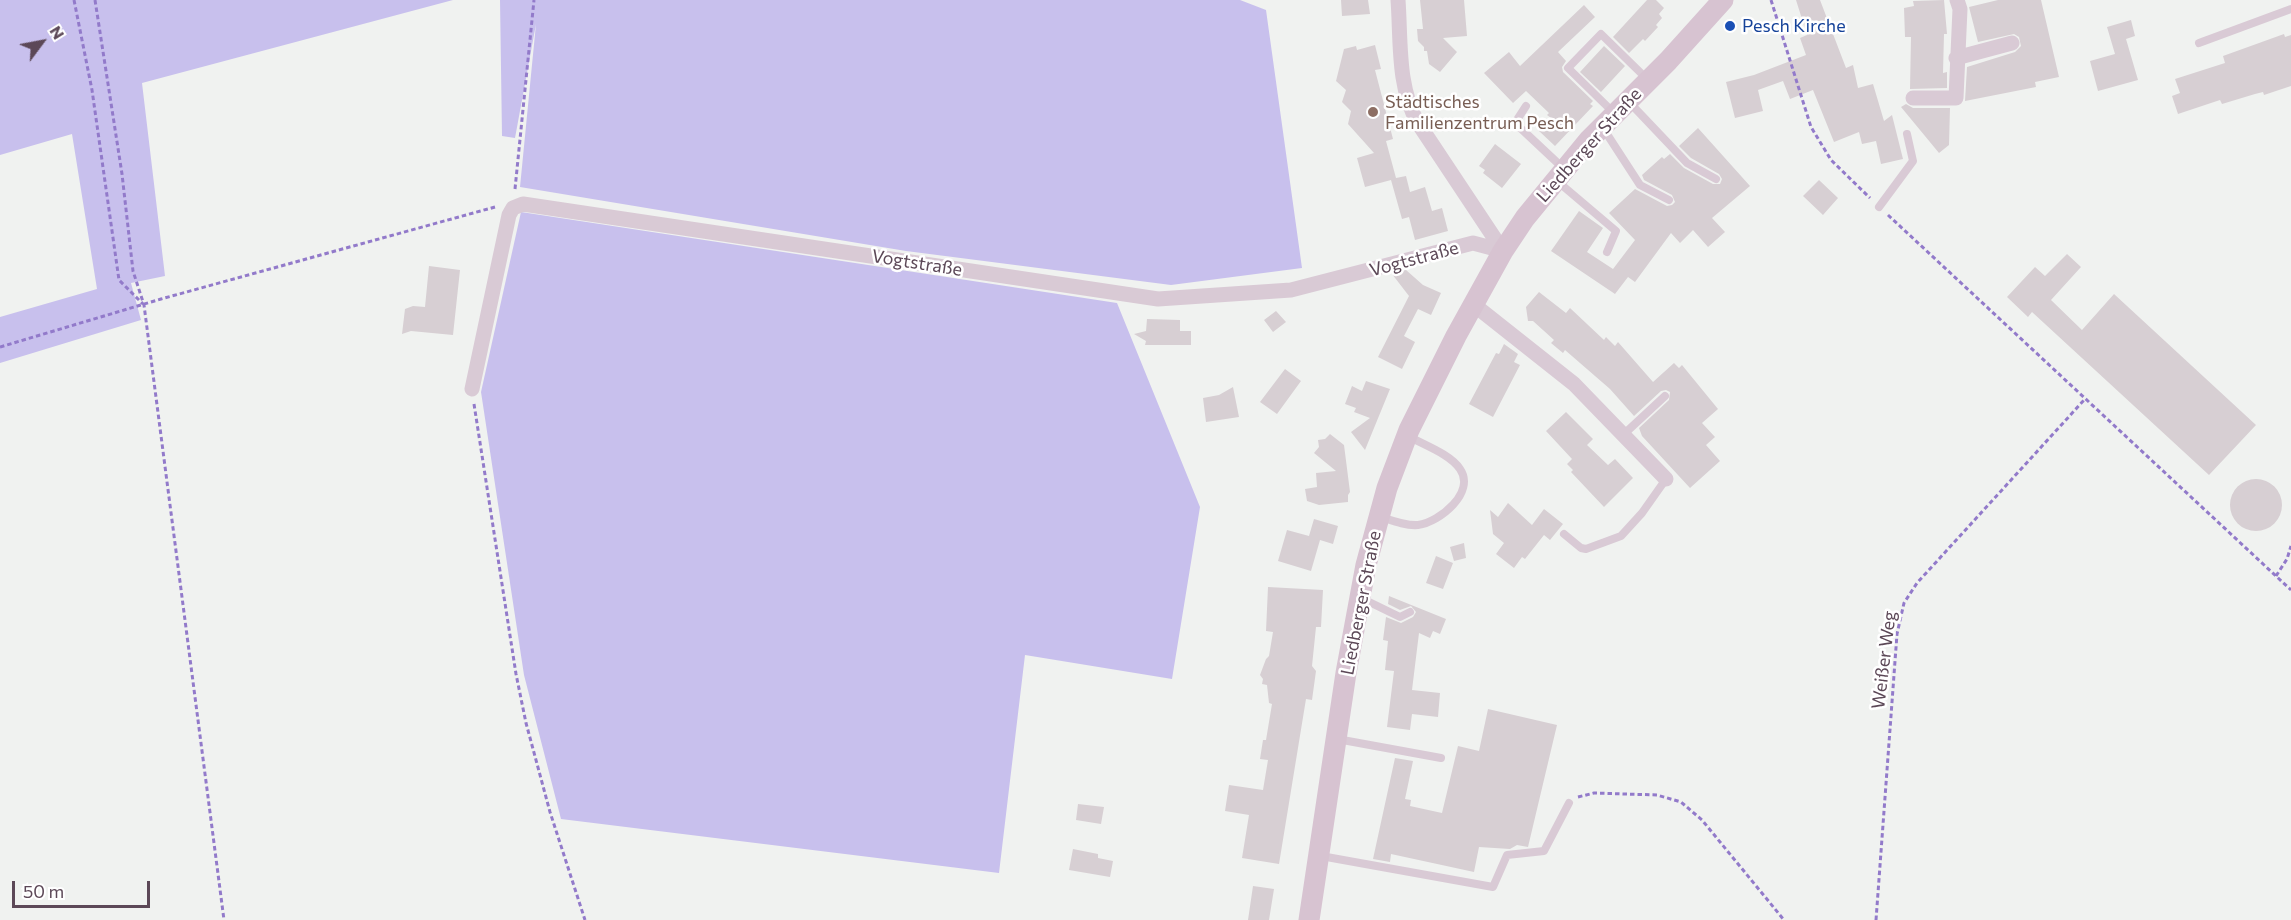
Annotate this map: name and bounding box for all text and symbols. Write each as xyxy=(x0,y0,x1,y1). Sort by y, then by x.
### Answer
north arrow xyxy=(12,12,72,72)
place label: Pesch Kirche xyxy=(1742,15,1846,37)
marker: Pesch Kirche xyxy=(1723,19,1737,33)
text: N xyxy=(46,22,69,42)
street label: Liedberger Straße xyxy=(1532,83,1646,207)
place label: Städtisches Familienzentrum Pesch xyxy=(1385,91,1574,134)
marker: Städtisches Familienzentrum Pesch xyxy=(1366,105,1380,119)
street label: Vogtstraße xyxy=(1367,237,1461,281)
street label: Vogtstraße xyxy=(870,245,964,281)
street label: Liedberger Straße xyxy=(1336,529,1386,677)
street label: Weißer Weg xyxy=(1867,610,1901,710)
scale bar xyxy=(15,869,153,907)
text: 50 m xyxy=(23,880,64,902)

